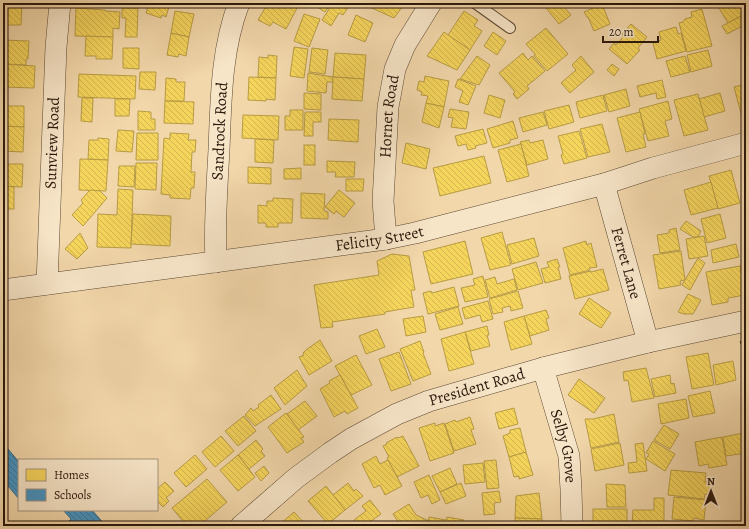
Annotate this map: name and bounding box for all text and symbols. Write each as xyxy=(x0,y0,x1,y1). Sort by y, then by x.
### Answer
scale bar xyxy=(603,18,658,44)
text: 20 m xyxy=(609,24,633,40)
street label: Hornet Road xyxy=(374,73,405,159)
street label: Sandrock Road xyxy=(206,81,233,181)
street label: Sunview Road xyxy=(40,96,65,190)
street label: Felicity Street xyxy=(334,220,426,257)
street label: Ferret Lane xyxy=(605,224,647,302)
street label: President Road xyxy=(426,363,528,412)
street label: Selby Grove xyxy=(545,406,582,484)
legend xyxy=(18,459,158,511)
text: Homes xyxy=(54,467,89,483)
north arrow xyxy=(691,471,731,511)
text: N xyxy=(707,474,715,489)
text: Schools xyxy=(54,487,91,503)

